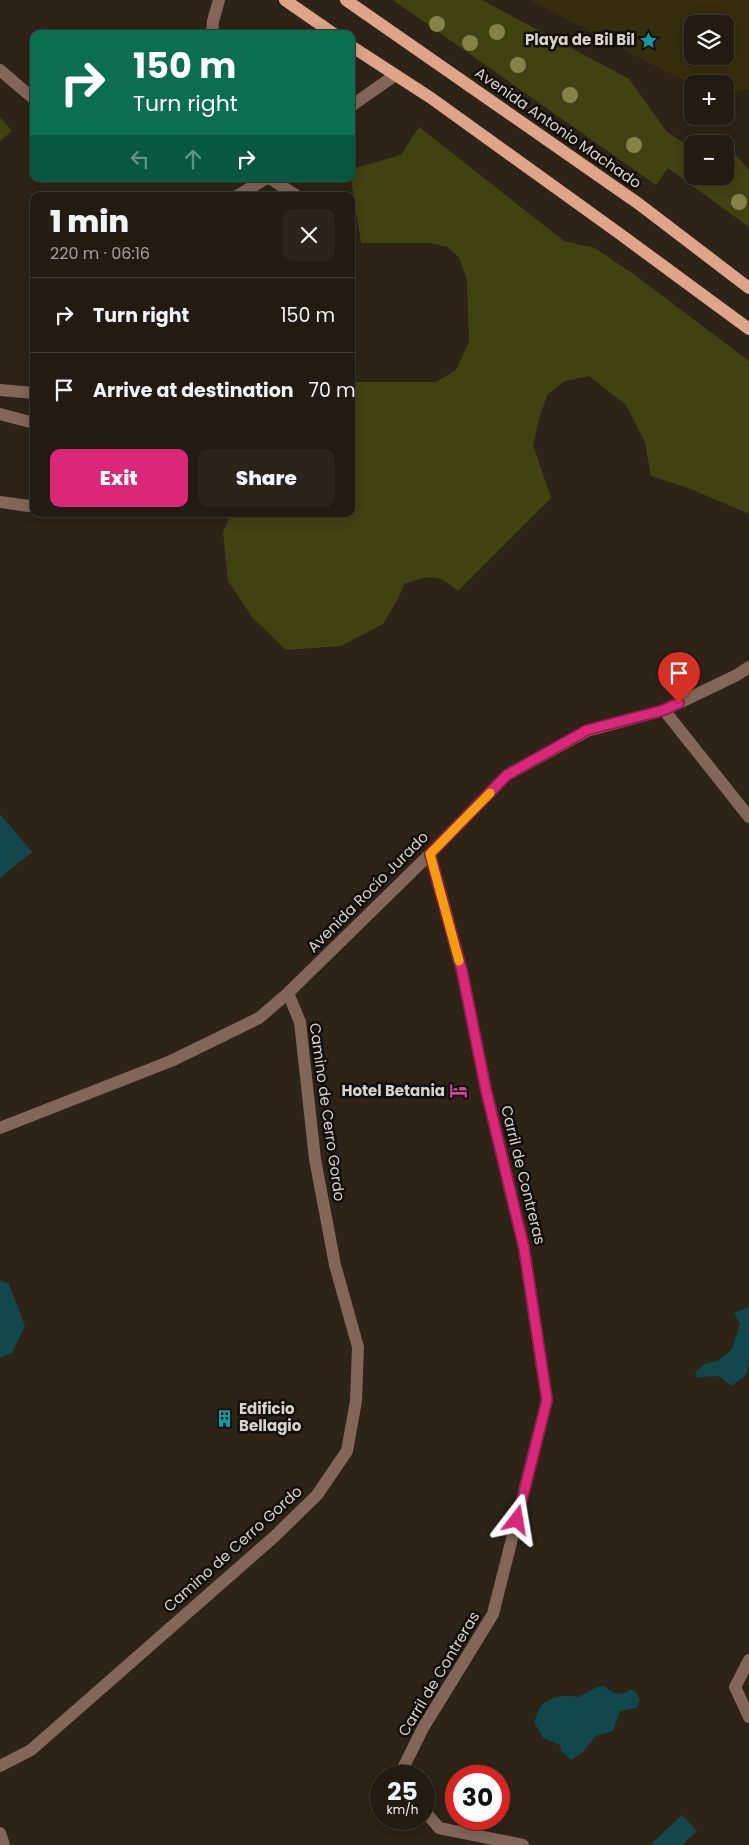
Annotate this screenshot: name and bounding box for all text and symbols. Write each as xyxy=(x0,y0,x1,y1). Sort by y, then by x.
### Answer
map controls xyxy=(684,15,734,185)
button: layers xyxy=(684,15,734,65)
place label: Playa de Bil Bil xyxy=(525,29,635,50)
place icon: Playa de Bil Bil xyxy=(639,30,659,50)
text: 150 m xyxy=(133,41,236,90)
icon: right xyxy=(50,50,115,115)
street label: Avenida Antonio Machado xyxy=(471,62,646,193)
button: + xyxy=(684,75,734,125)
text: Turn right xyxy=(133,88,238,119)
button: − xyxy=(684,135,734,185)
icon: left xyxy=(126,145,154,173)
icon: ahead xyxy=(179,145,207,173)
icon: right xyxy=(232,145,260,173)
text: 1 min xyxy=(50,200,129,243)
button: close xyxy=(283,209,335,261)
text: 220 m · 06:16 xyxy=(50,242,150,265)
icon: right xyxy=(50,301,78,329)
text: Turn right xyxy=(93,302,189,329)
text: 150 m xyxy=(280,302,335,329)
icon: arrive xyxy=(50,376,78,404)
text: Arrive at destination xyxy=(93,377,294,404)
text: 70 m xyxy=(309,377,356,404)
button: Exit xyxy=(50,449,188,507)
button: Share xyxy=(198,449,335,507)
pin xyxy=(658,652,700,703)
icon: arrive xyxy=(665,659,693,687)
street label: Avenida Rocío Jurado xyxy=(302,826,433,957)
street label: Camino de Cerro Gordo xyxy=(305,1021,350,1202)
place label: Hotel Betania xyxy=(341,1080,445,1101)
hotel icon: Hotel Betania xyxy=(449,1081,469,1101)
street label: Carril de Contreras xyxy=(496,1103,551,1247)
place label: Edificio Bellagio xyxy=(239,1398,302,1436)
building icon: Edificio Bellagio xyxy=(215,1408,235,1428)
street label: Camino de Cerro Gordo xyxy=(159,1481,306,1617)
position arrow xyxy=(490,1493,542,1545)
street label: Carril de Contreras xyxy=(393,1607,484,1740)
speed limit sign: 30 xyxy=(445,1765,510,1830)
text: 25 xyxy=(387,1774,418,1809)
text: km/h xyxy=(387,1801,418,1818)

